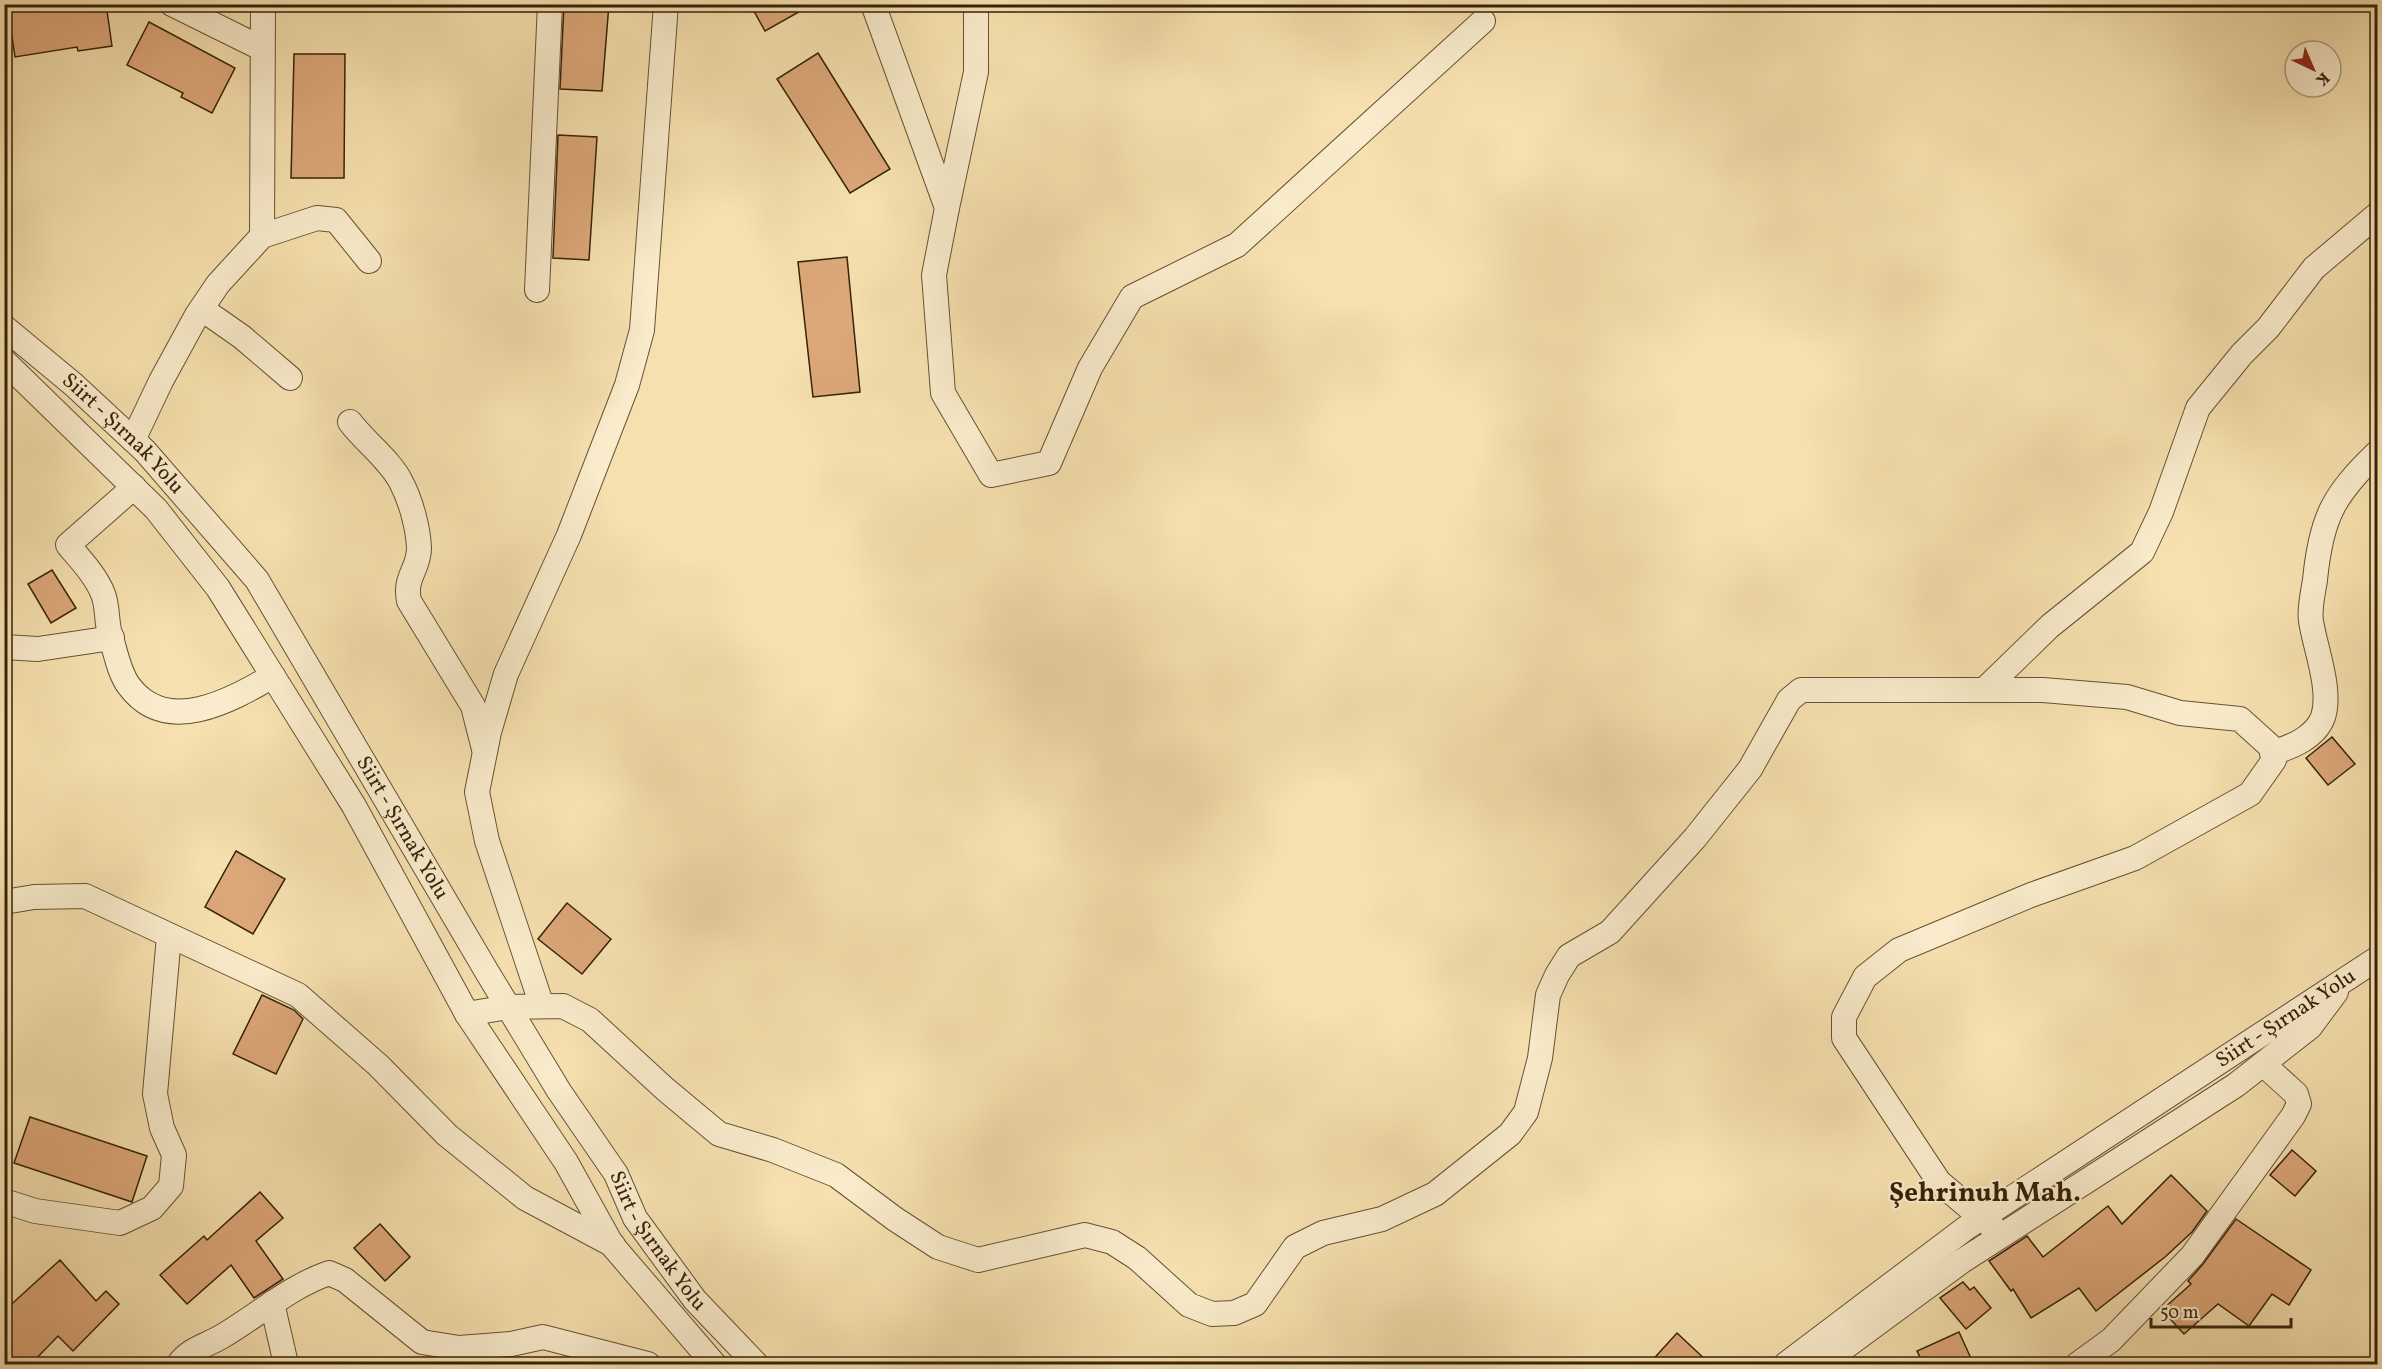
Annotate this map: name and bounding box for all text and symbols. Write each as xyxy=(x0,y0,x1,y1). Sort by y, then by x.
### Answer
north arrow xyxy=(2283,39,2343,99)
text: K xyxy=(2310,66,2334,91)
street label: Siirt - Şırnak Yolu xyxy=(56,366,191,501)
street label: Siirt - Şırnak Yolu xyxy=(349,751,456,905)
street label: Siirt - Şırnak Yolu xyxy=(2210,962,2362,1075)
street label: Siirt - Şırnak Yolu xyxy=(602,1166,713,1318)
district label: Şehrinuh Mah. xyxy=(1889,1175,2081,1213)
scale bar xyxy=(2151,1291,2290,1329)
text: 50 m xyxy=(2160,1301,2199,1326)

